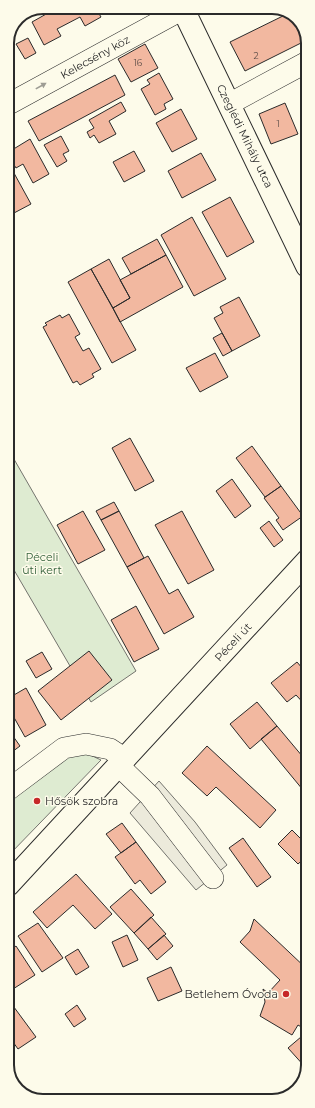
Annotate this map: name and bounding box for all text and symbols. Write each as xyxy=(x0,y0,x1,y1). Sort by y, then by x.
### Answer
street label: Kelecsény köz xyxy=(58,32,132,82)
house number: 2 xyxy=(253,50,259,61)
house number: 16 xyxy=(134,57,143,68)
street label: Czeglédi Mihály utca xyxy=(214,82,276,190)
one-way arrow xyxy=(35,83,47,90)
house number: 1 xyxy=(276,118,280,129)
park label: Péceli úti kert xyxy=(22,550,62,577)
street label: Péceli út xyxy=(212,619,255,664)
place label: Hősök szobra xyxy=(45,794,118,808)
marker: Hősök szobra xyxy=(32,796,42,806)
place label: Betlehem Óvoda xyxy=(184,987,278,1001)
marker: Betlehem Óvoda xyxy=(281,989,291,999)

